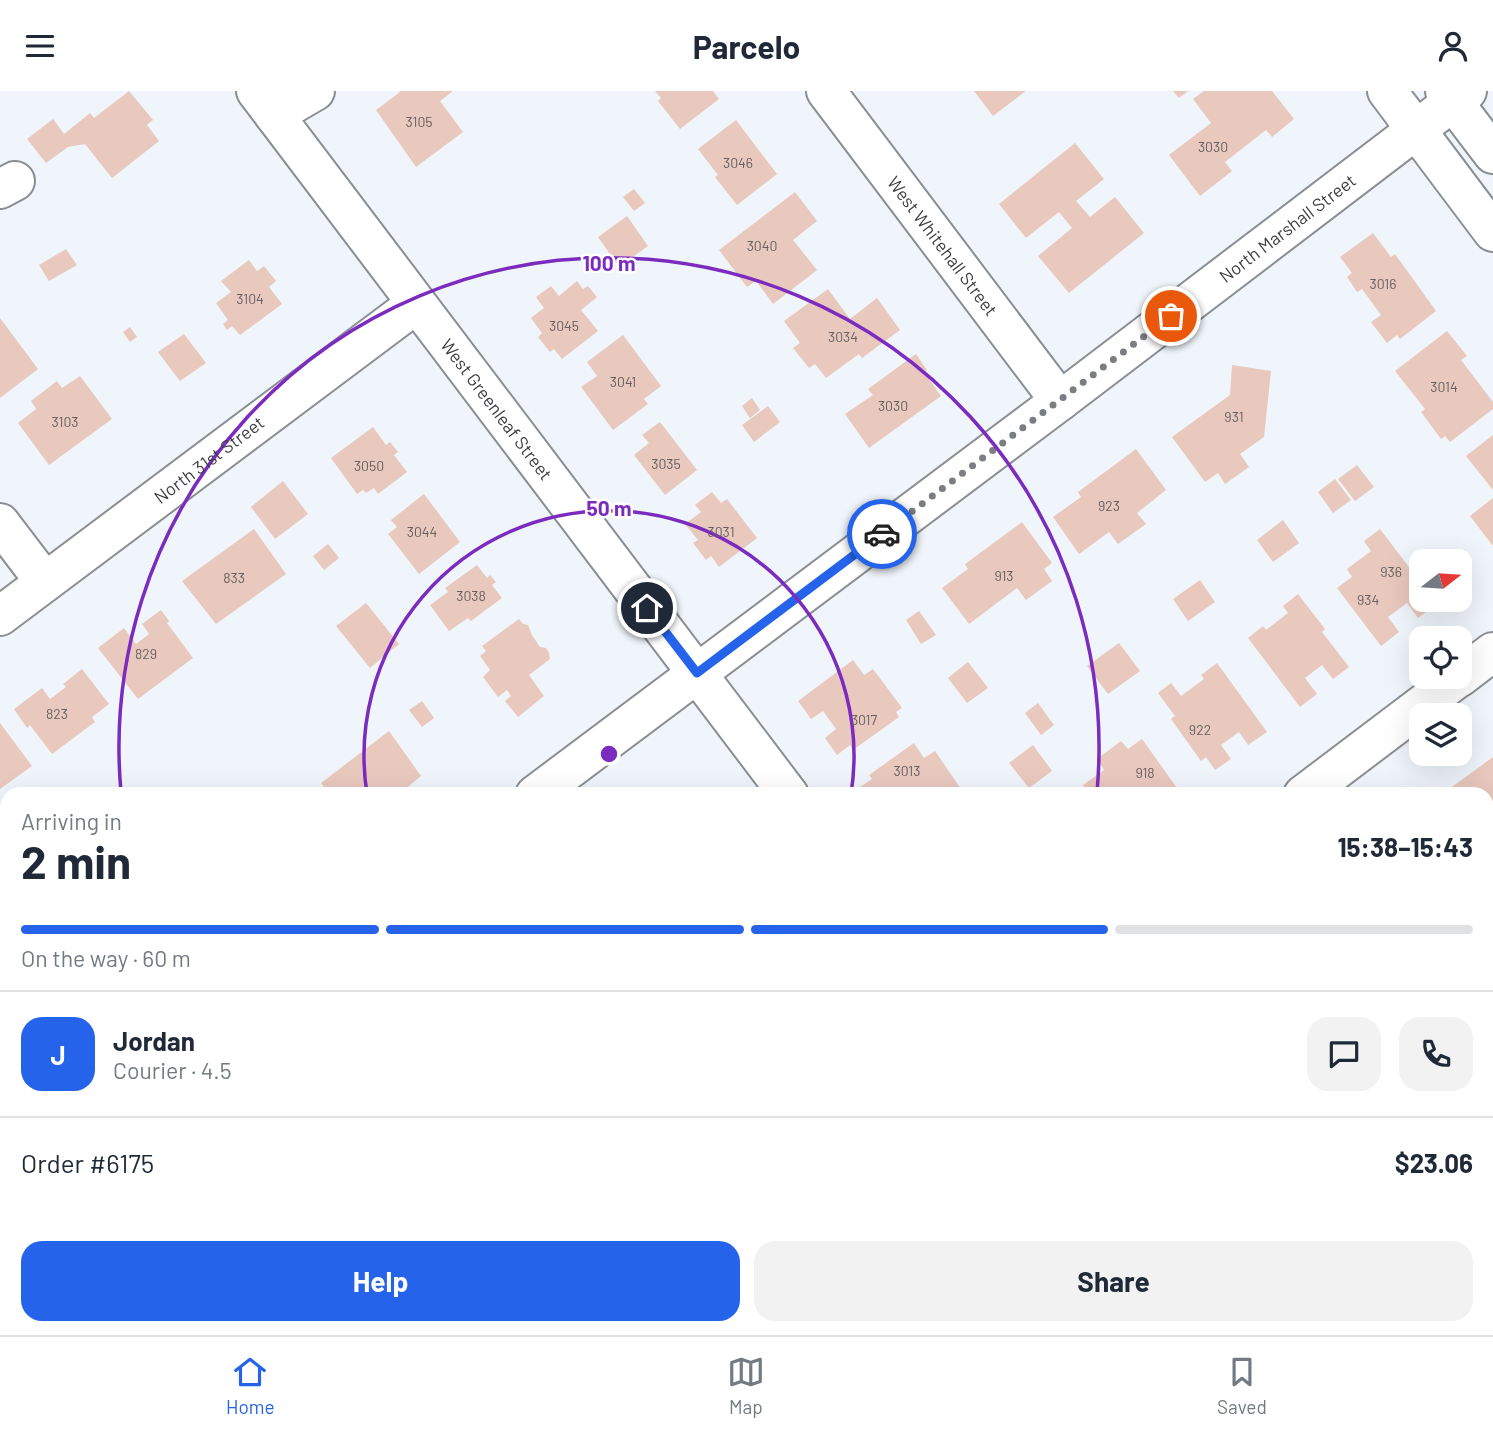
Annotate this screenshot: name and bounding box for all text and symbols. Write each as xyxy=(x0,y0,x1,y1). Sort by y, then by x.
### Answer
icon: menu xyxy=(21,27,59,65)
text: Parcelo xyxy=(693,27,800,65)
icon: person xyxy=(1434,27,1472,65)
house number: 3105 xyxy=(405,113,433,130)
house number: 3030 xyxy=(1198,138,1228,155)
house number: 3046 xyxy=(723,154,753,171)
street label: North Marshall Street xyxy=(1215,169,1360,287)
street label: West Whitehall Street xyxy=(883,172,1003,320)
house number: 3040 xyxy=(747,237,777,254)
text: 100 m xyxy=(582,250,636,275)
house number: 3016 xyxy=(1370,275,1396,292)
pin xyxy=(1141,286,1201,346)
house number: 3104 xyxy=(236,290,264,307)
icon: bag xyxy=(1152,297,1190,335)
house number: 3045 xyxy=(549,317,579,334)
house number: 3034 xyxy=(828,328,858,345)
street label: West Greenleaf Street xyxy=(436,334,557,484)
house number: 3041 xyxy=(610,373,636,390)
house number: 3014 xyxy=(1430,378,1458,395)
house number: 3030 xyxy=(878,397,908,414)
house number: 931 xyxy=(1224,408,1244,425)
street label: North 31st Street xyxy=(149,411,268,508)
house number: 3103 xyxy=(51,413,79,430)
house number: 3035 xyxy=(651,455,681,472)
house number: 3050 xyxy=(354,457,384,474)
text: 50 m xyxy=(586,495,632,520)
house number: 923 xyxy=(1098,497,1120,514)
courier xyxy=(847,499,917,569)
icon: car xyxy=(863,515,901,553)
house number: 3044 xyxy=(407,523,437,540)
house number: 3031 xyxy=(707,523,735,540)
north arrow xyxy=(1409,549,1472,613)
map controls xyxy=(1409,549,1472,766)
house number: 936 xyxy=(1380,563,1402,580)
house number: 913 xyxy=(994,567,1014,584)
house number: 833 xyxy=(223,569,245,586)
pin xyxy=(617,578,677,638)
house number: 3038 xyxy=(456,587,486,604)
icon: home xyxy=(628,589,666,627)
house number: 934 xyxy=(1357,591,1379,608)
button: locate xyxy=(1409,626,1472,689)
house number: 829 xyxy=(135,645,157,662)
button: layers xyxy=(1409,703,1472,766)
house number: 823 xyxy=(46,705,68,722)
house number: 3017 xyxy=(851,711,878,728)
house number: 922 xyxy=(1189,721,1211,738)
centre of rings xyxy=(597,742,621,766)
house number: 3013 xyxy=(894,762,920,779)
house number: 918 xyxy=(1135,764,1155,781)
text: Arriving in xyxy=(21,807,122,835)
text: 15:38–15:43 xyxy=(1337,831,1473,862)
text: 2 min xyxy=(21,833,131,888)
text: On the way · 60 m xyxy=(21,944,191,972)
button: chat xyxy=(1307,1017,1381,1091)
button: phone xyxy=(1399,1017,1473,1091)
text: Jordan xyxy=(113,1025,195,1056)
text: J xyxy=(50,1039,66,1070)
text: Courier · 4.5 xyxy=(113,1056,232,1084)
text: Order #6175 xyxy=(21,1147,154,1178)
text: $23.06 xyxy=(1395,1147,1473,1178)
button: Help xyxy=(21,1241,740,1321)
button: Share xyxy=(754,1241,1473,1321)
tab: Home xyxy=(226,1353,275,1418)
tab: Map xyxy=(727,1353,765,1418)
tab: Saved xyxy=(1217,1353,1267,1418)

